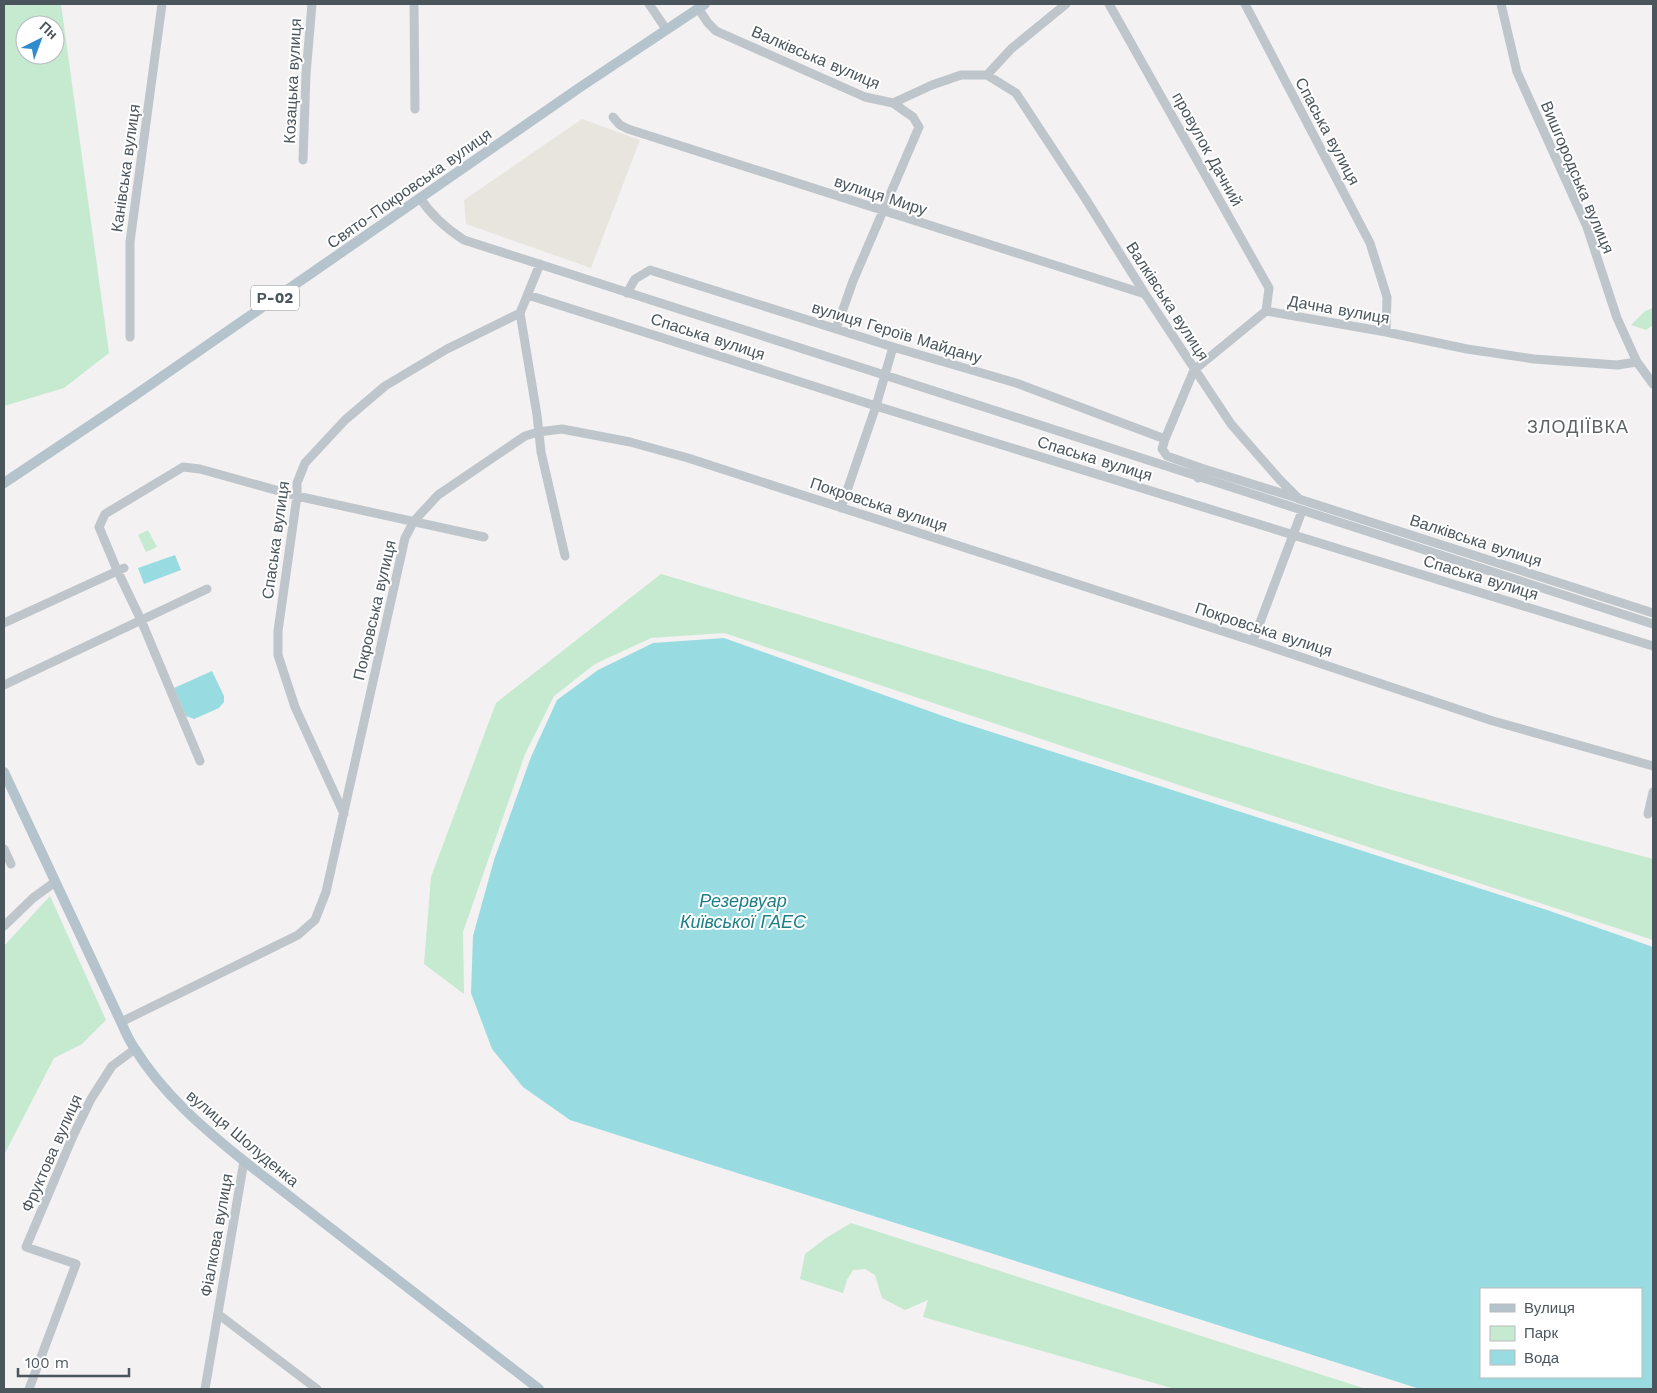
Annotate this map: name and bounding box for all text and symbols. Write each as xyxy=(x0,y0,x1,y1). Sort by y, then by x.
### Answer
north arrow xyxy=(15,15,65,65)
text: Пн xyxy=(36,18,61,42)
street label: Козацька вулиця xyxy=(280,18,305,144)
street label: Валківська вулиця xyxy=(749,22,883,93)
street label: Спаська вулиця xyxy=(1291,74,1364,188)
street label: провулок Дачний xyxy=(1168,89,1247,210)
street label: Вишгородська вулиця xyxy=(1537,98,1618,256)
street label: Канівська вулиця xyxy=(107,103,144,233)
street label: Свято-Покровська вулиця xyxy=(323,124,495,252)
street label: вулиця Миру xyxy=(832,172,930,219)
street label: Валківська вулиця xyxy=(1122,238,1213,364)
road number: Р-02 xyxy=(251,286,299,310)
street label: Дачна вулиця xyxy=(1287,291,1391,328)
street label: вулиця Героїв Майдану xyxy=(810,298,984,367)
street label: Спаська вулиця xyxy=(648,309,767,364)
district label: ЗЛОДІЇВКА xyxy=(1527,416,1629,437)
street label: Спаська вулиця xyxy=(1035,432,1155,485)
street label: Покровська вулиця xyxy=(808,473,950,536)
street label: Спаська вулиця xyxy=(258,480,293,600)
street label: Валківська вулиця xyxy=(1407,510,1544,571)
street label: Покровська вулиця xyxy=(349,538,400,682)
street label: Спаська вулиця xyxy=(1421,551,1541,604)
street label: Покровська вулиця xyxy=(1193,598,1335,661)
water label: Резервуар Київської ГАЕС xyxy=(680,890,807,932)
street label: вулиця Шолуденка xyxy=(183,1086,303,1191)
street label: Фруктова вулиця xyxy=(17,1091,86,1215)
street label: Фіалкова вулиця xyxy=(196,1172,237,1298)
legend xyxy=(1480,1288,1642,1378)
text: Вулиця xyxy=(1524,1299,1575,1317)
text: Парк xyxy=(1524,1324,1558,1342)
scale bar xyxy=(18,1346,129,1378)
text: Вода xyxy=(1524,1349,1560,1367)
text: 100 m xyxy=(25,1354,69,1372)

